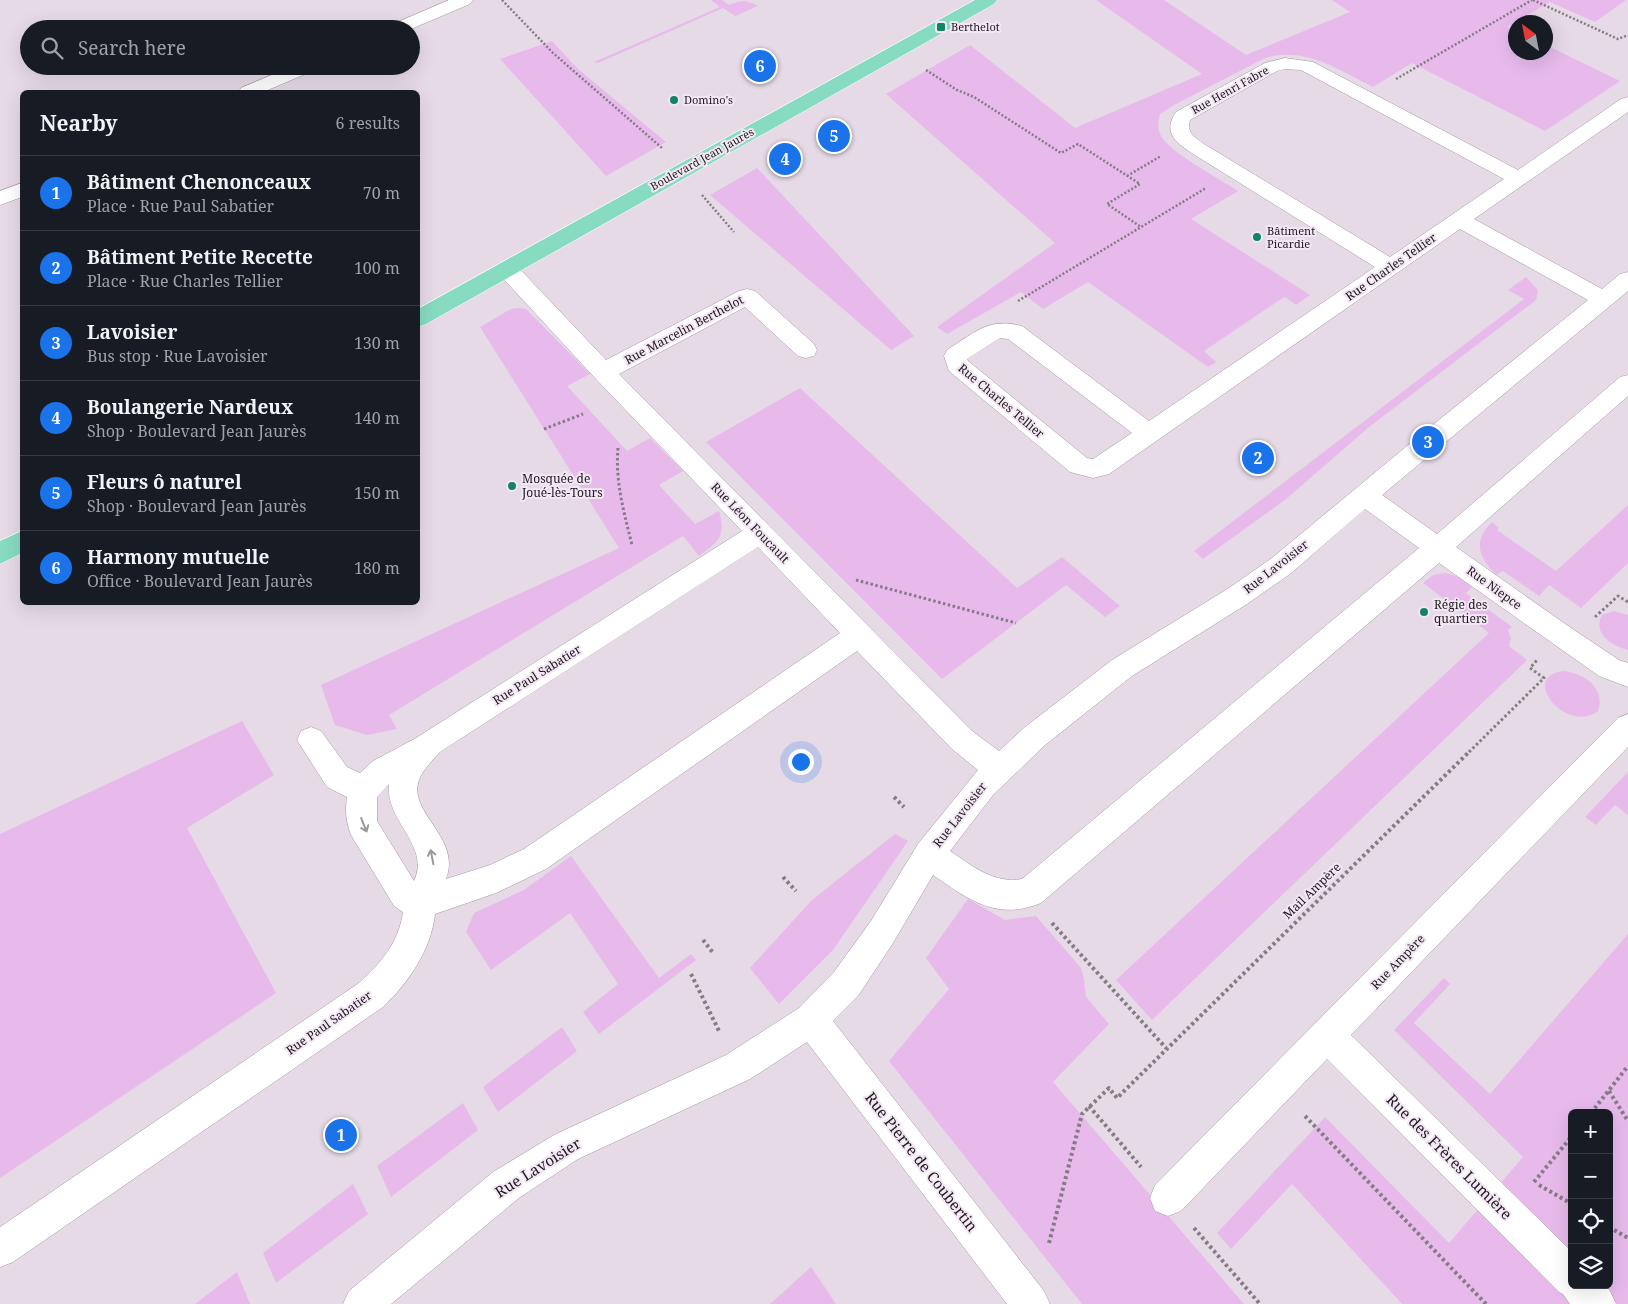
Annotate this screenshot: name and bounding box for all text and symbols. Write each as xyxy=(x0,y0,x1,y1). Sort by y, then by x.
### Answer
north arrow xyxy=(1508,15,1553,60)
place label: Berthelot xyxy=(951,19,1000,34)
search box xyxy=(20,20,420,75)
marker: Berthelot xyxy=(935,21,947,33)
icon: search xyxy=(38,34,66,62)
text: Search here xyxy=(78,35,186,61)
pin: 6 xyxy=(744,47,776,85)
street label: Rue Henri Fabre xyxy=(1188,62,1271,117)
place label: Domino's xyxy=(684,92,733,107)
marker: Domino's xyxy=(668,94,680,106)
text: Nearby xyxy=(40,109,118,137)
text: 6 results xyxy=(336,112,400,134)
pin: 5 xyxy=(818,117,850,155)
street label: Boulevard Jean Jaurès xyxy=(647,124,756,193)
pin: 4 xyxy=(769,140,801,178)
text: Bâtiment Chenonceaux xyxy=(87,169,311,195)
text: 1 xyxy=(51,182,61,204)
text: 70 m xyxy=(363,182,400,204)
text: Place · Rue Paul Sabatier xyxy=(87,195,274,217)
place label: Bâtiment Picardie xyxy=(1267,223,1315,251)
street label: Rue Charles Tellier xyxy=(1342,229,1440,304)
marker: Bâtiment Picardie xyxy=(1251,231,1263,243)
text: Bâtiment Petite Recette xyxy=(87,244,313,270)
text: 2 xyxy=(51,257,61,279)
text: 100 m xyxy=(354,257,400,279)
text: Place · Rue Charles Tellier xyxy=(87,270,283,292)
street label: Rue Marcelin Berthelot xyxy=(621,291,746,368)
text: Lavoisier xyxy=(87,319,177,345)
text: 3 xyxy=(51,332,61,354)
text: 130 m xyxy=(354,332,400,354)
text: Bus stop · Rue Lavoisier xyxy=(87,345,268,367)
street label: Rue Charles Tellier xyxy=(955,360,1048,442)
text: Boulangerie Nardeux xyxy=(87,394,293,420)
text: 4 xyxy=(51,407,61,429)
text: 140 m xyxy=(354,407,400,429)
text: Shop · Boulevard Jean Jaurès xyxy=(87,420,306,442)
pin: 3 xyxy=(1412,423,1444,461)
pin: 2 xyxy=(1242,439,1274,477)
text: Fleurs ô naturel xyxy=(87,469,242,495)
place label: Mosquée de Joué-lès-Tours xyxy=(521,470,603,501)
street label: Rue Léon Foucault xyxy=(707,479,793,567)
marker: Mosquée de Joué-lès-Tours xyxy=(506,480,518,492)
text: 5 xyxy=(51,482,61,504)
text: 150 m xyxy=(354,482,400,504)
text: Shop · Boulevard Jean Jaurès xyxy=(87,495,306,517)
street label: Rue Lavoisier xyxy=(1240,536,1312,597)
text: Harmony mutuelle xyxy=(87,544,269,570)
text: 6 xyxy=(51,557,61,579)
text: 180 m xyxy=(354,557,400,579)
street label: Rue Niepce xyxy=(1463,562,1525,613)
text: Office · Boulevard Jean Jaurès xyxy=(87,570,313,592)
place label: Régie des quartiers xyxy=(1434,596,1487,627)
marker: Régie des quartiers xyxy=(1418,606,1430,618)
street label: Rue Paul Sabatier xyxy=(489,640,584,709)
your location xyxy=(788,749,814,775)
street label: Rue Lavoisier xyxy=(929,778,991,851)
one-way arrow xyxy=(359,817,369,832)
one-way arrow xyxy=(427,849,436,865)
street label: Mail Ampère xyxy=(1279,859,1344,923)
street label: Rue Ampère xyxy=(1367,930,1428,993)
street label: Rue Paul Sabatier xyxy=(282,986,375,1059)
street label: Rue Pierre de Coubertin xyxy=(861,1088,983,1235)
street label: Rue des Frères Lumière xyxy=(1383,1089,1517,1223)
map controls xyxy=(1568,1109,1613,1289)
button: + xyxy=(1568,1109,1613,1154)
pin: 1 xyxy=(325,1116,357,1154)
street label: Rue Lavoisier xyxy=(491,1133,584,1202)
button: − xyxy=(1568,1154,1613,1199)
button: locate xyxy=(1568,1199,1613,1244)
button: layers xyxy=(1568,1244,1613,1289)

